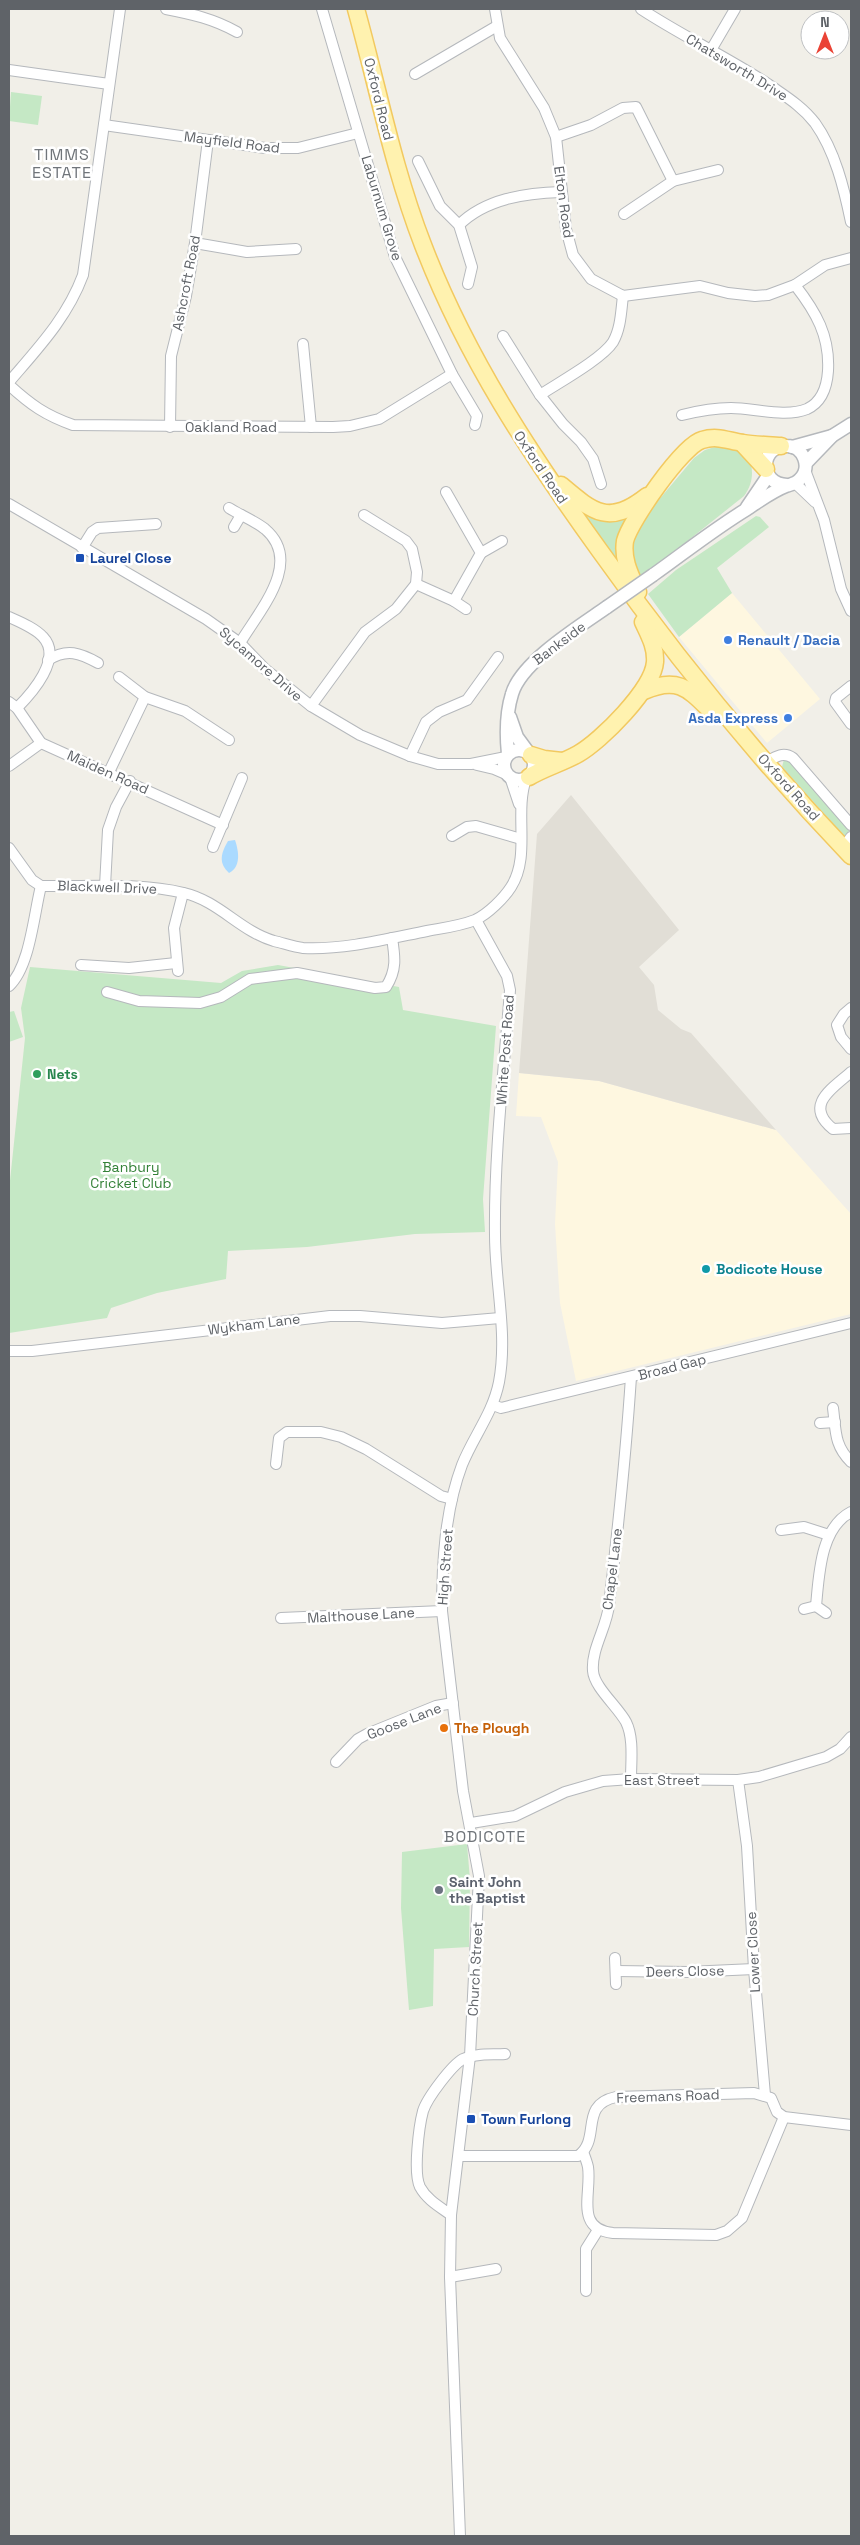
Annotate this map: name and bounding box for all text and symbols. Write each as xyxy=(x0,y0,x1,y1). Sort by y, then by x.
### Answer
north arrow xyxy=(800,10,850,60)
text: N xyxy=(820,13,830,31)
street label: Chatsworth Drive xyxy=(683,29,791,105)
street label: Oxford Road xyxy=(360,56,398,142)
street label: Mayfield Road xyxy=(183,127,281,157)
district label: TIMMS ESTATE xyxy=(32,144,92,183)
street label: Laburnum Grove xyxy=(357,153,407,263)
street label: Elton Road xyxy=(550,165,578,239)
street label: Ashcroft Road xyxy=(168,234,204,332)
street label: Oakland Road xyxy=(185,418,277,436)
street label: Oxford Road xyxy=(510,427,572,507)
place label: Laurel Close xyxy=(90,549,171,567)
marker: Laurel Close xyxy=(74,552,86,564)
street label: Bankside xyxy=(529,617,589,669)
street label: Sycamore Drive xyxy=(216,623,306,705)
place label: Renault / Dacia xyxy=(738,631,840,649)
marker: Renault / Dacia xyxy=(722,634,734,646)
place label: Asda Express xyxy=(688,709,778,727)
marker: Asda Express xyxy=(782,712,794,724)
street label: Maiden Road xyxy=(64,746,152,798)
street label: Oxford Road xyxy=(754,750,824,824)
street label: Blackwell Drive xyxy=(57,876,157,898)
street label: White Post Road xyxy=(492,994,518,1106)
place label: Nets xyxy=(47,1065,78,1083)
marker: Nets xyxy=(31,1068,43,1080)
park label: Banbury Cricket Club xyxy=(90,1158,172,1192)
place label: Bodicote House xyxy=(716,1260,823,1278)
marker: Bodicote House xyxy=(700,1263,712,1275)
street label: Wykham Lane xyxy=(207,1309,301,1339)
street label: Broad Gap xyxy=(636,1350,708,1384)
street label: Chapel Lane xyxy=(598,1527,626,1611)
street label: High Street xyxy=(433,1528,457,1606)
street label: Malthouse Lane xyxy=(307,1603,415,1627)
street label: Goose Lane xyxy=(364,1699,444,1743)
place label: The Plough xyxy=(454,1719,529,1737)
marker: The Plough xyxy=(438,1722,450,1734)
street label: East Street xyxy=(624,1771,700,1789)
district label: BODICOTE xyxy=(444,1826,526,1847)
place label: Saint John the Baptist xyxy=(449,1873,525,1907)
marker: Saint John the Baptist xyxy=(433,1884,445,1896)
street label: Lower Close xyxy=(742,1911,764,1993)
street label: Church Street xyxy=(464,1921,486,2017)
street label: Deers Close xyxy=(645,1961,725,1981)
street label: Freemans Road xyxy=(616,2085,720,2107)
place label: Town Furlong xyxy=(481,2110,571,2128)
marker: Town Furlong xyxy=(465,2113,477,2125)

